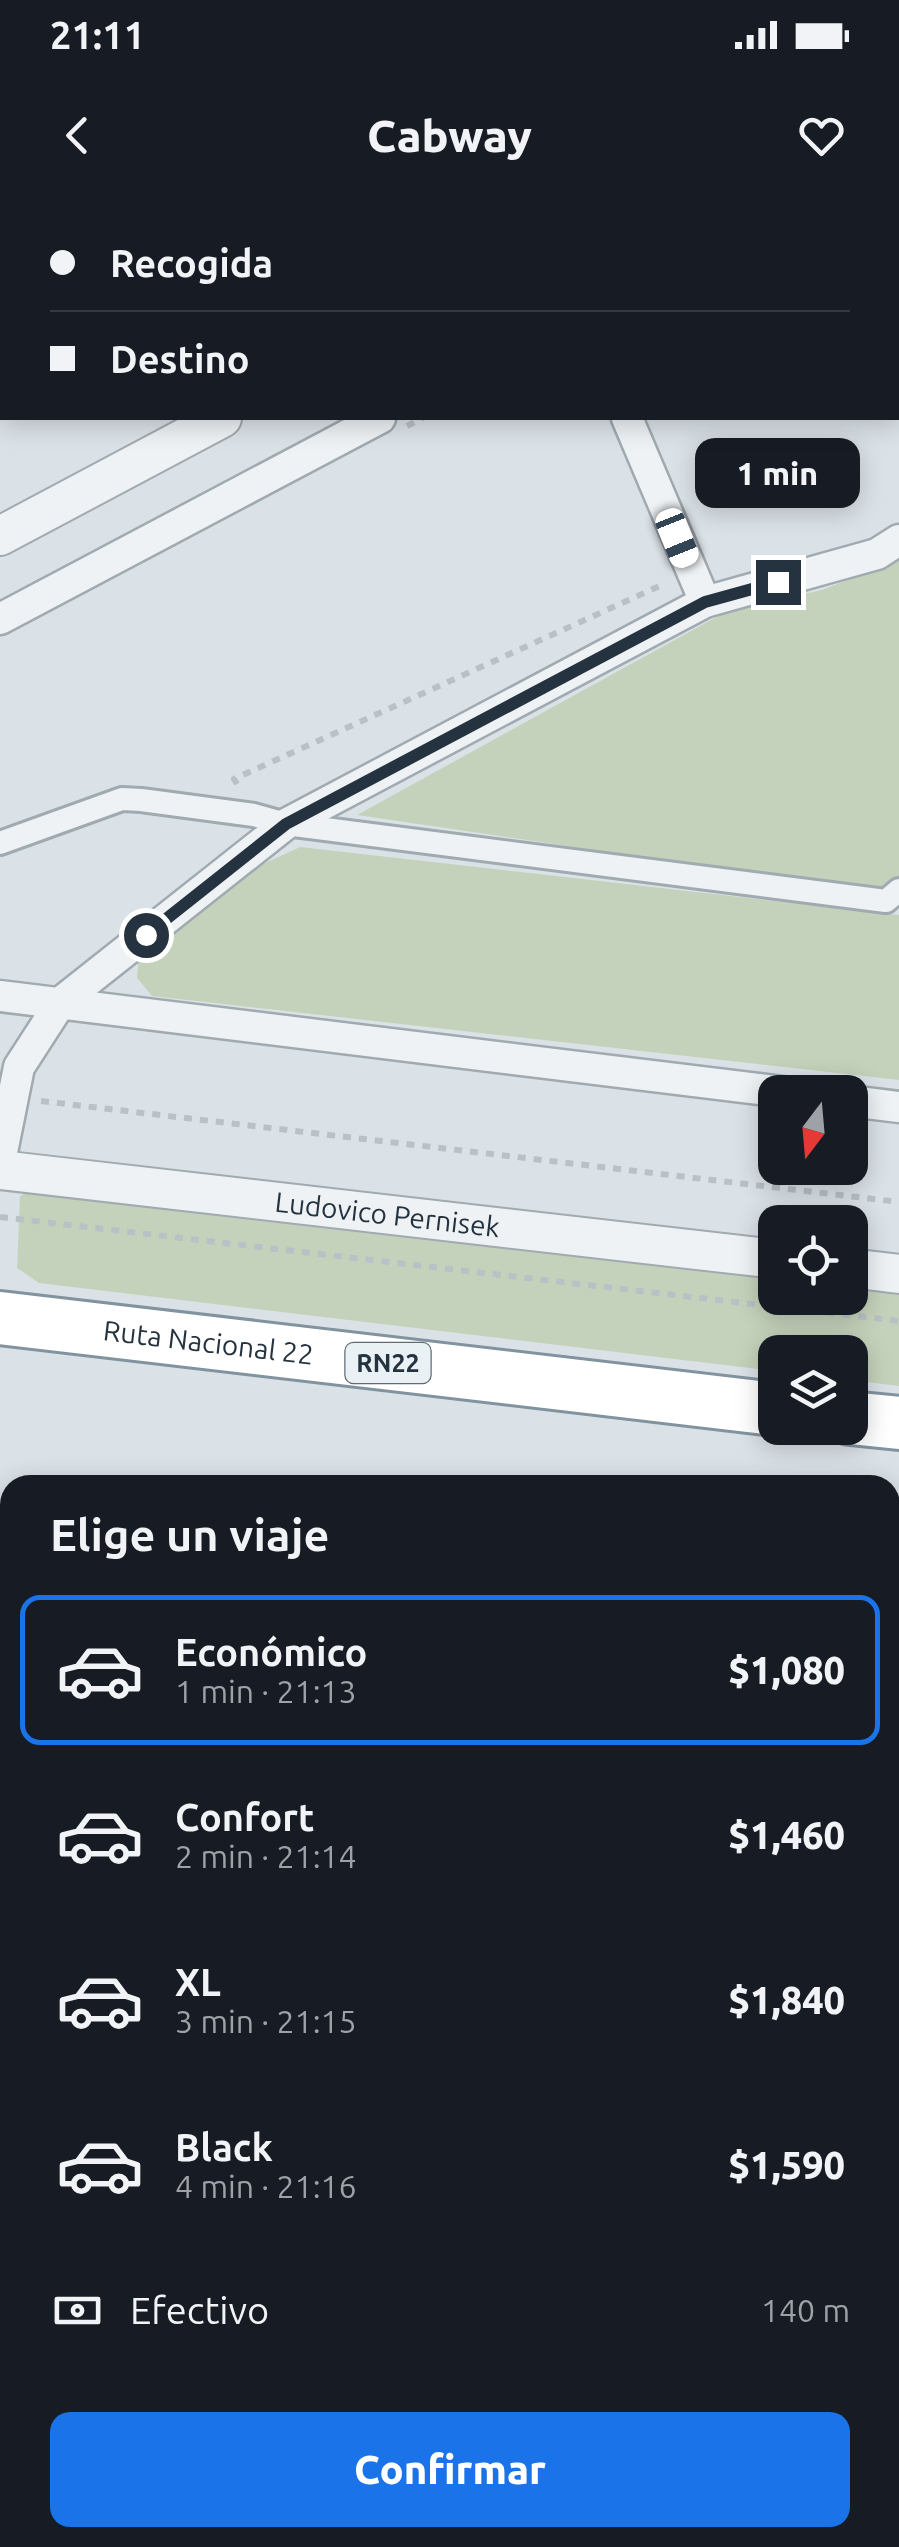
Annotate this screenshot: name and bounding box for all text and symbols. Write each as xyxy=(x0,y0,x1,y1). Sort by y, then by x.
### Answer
text: 21:11 xyxy=(50,14,145,56)
icon: back xyxy=(50,108,105,163)
icon: heart xyxy=(794,108,849,163)
text: Cabway xyxy=(367,110,532,161)
text: Recogida xyxy=(110,242,273,284)
text: Destino xyxy=(110,338,250,380)
callout: 1 min xyxy=(696,437,860,507)
text: 1 min xyxy=(737,455,818,491)
car xyxy=(652,505,702,571)
route end xyxy=(756,560,801,605)
route start xyxy=(124,913,169,958)
north arrow xyxy=(758,1075,868,1185)
map controls xyxy=(758,1075,868,1445)
street label: Ludovico Pernisek xyxy=(273,1186,502,1242)
button: locate xyxy=(758,1205,868,1315)
street label: Ruta Nacional 22 xyxy=(102,1314,316,1370)
button: layers xyxy=(758,1335,868,1445)
road number: RN22 xyxy=(346,1343,430,1383)
text: Elige un viaje xyxy=(50,1509,330,1560)
icon: car xyxy=(55,1625,145,1715)
text: Económico xyxy=(175,1631,367,1673)
text: $1,080 xyxy=(728,1649,845,1691)
text: 1 min · 21:13 xyxy=(175,1673,357,1709)
icon: car xyxy=(55,1790,145,1880)
text: Confort xyxy=(175,1796,314,1838)
text: $1,460 xyxy=(728,1814,845,1856)
text: 2 min · 21:14 xyxy=(175,1838,357,1874)
icon: car xyxy=(55,1955,145,2045)
text: XL xyxy=(175,1961,221,2003)
text: $1,840 xyxy=(728,1979,845,2021)
text: 3 min · 21:15 xyxy=(175,2003,357,2039)
icon: car xyxy=(55,2120,145,2210)
text: Black xyxy=(175,2126,273,2168)
text: $1,590 xyxy=(728,2144,845,2186)
text: 4 min · 21:16 xyxy=(175,2168,357,2204)
icon: cash xyxy=(50,2283,105,2338)
text: Efectivo xyxy=(130,2289,269,2331)
text: 140 m xyxy=(761,2292,850,2328)
button: Confirmar xyxy=(50,2412,850,2527)

